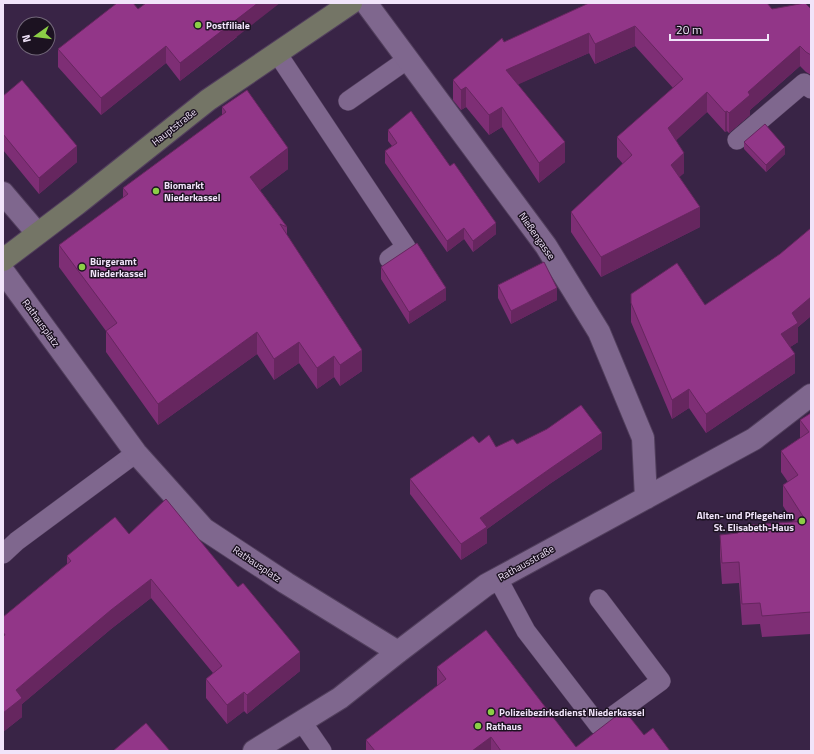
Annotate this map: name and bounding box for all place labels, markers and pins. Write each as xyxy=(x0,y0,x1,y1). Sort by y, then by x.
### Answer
place label: Postfiliale xyxy=(206,18,250,33)
marker: Postfiliale xyxy=(193,20,203,30)
place label: Biomarkt Niederkassel xyxy=(164,178,221,205)
marker: Biomarkt Niederkassel xyxy=(151,186,161,196)
place label: Bürgeramt Niederkassel xyxy=(90,254,147,281)
marker: Bürgeramt Niederkassel xyxy=(77,262,87,272)
place label: Alten- und Pflegeheim St. Elisabeth-Haus xyxy=(697,508,794,535)
marker: Alten- und Pflegeheim St. Elisabeth-Haus xyxy=(797,516,807,526)
place label: Polizeibezirksdienst Niederkassel xyxy=(499,705,645,720)
marker: Polizeibezirksdienst Niederkassel xyxy=(486,707,496,717)
place label: Rathaus xyxy=(486,719,522,734)
marker: Rathaus xyxy=(473,721,483,731)

